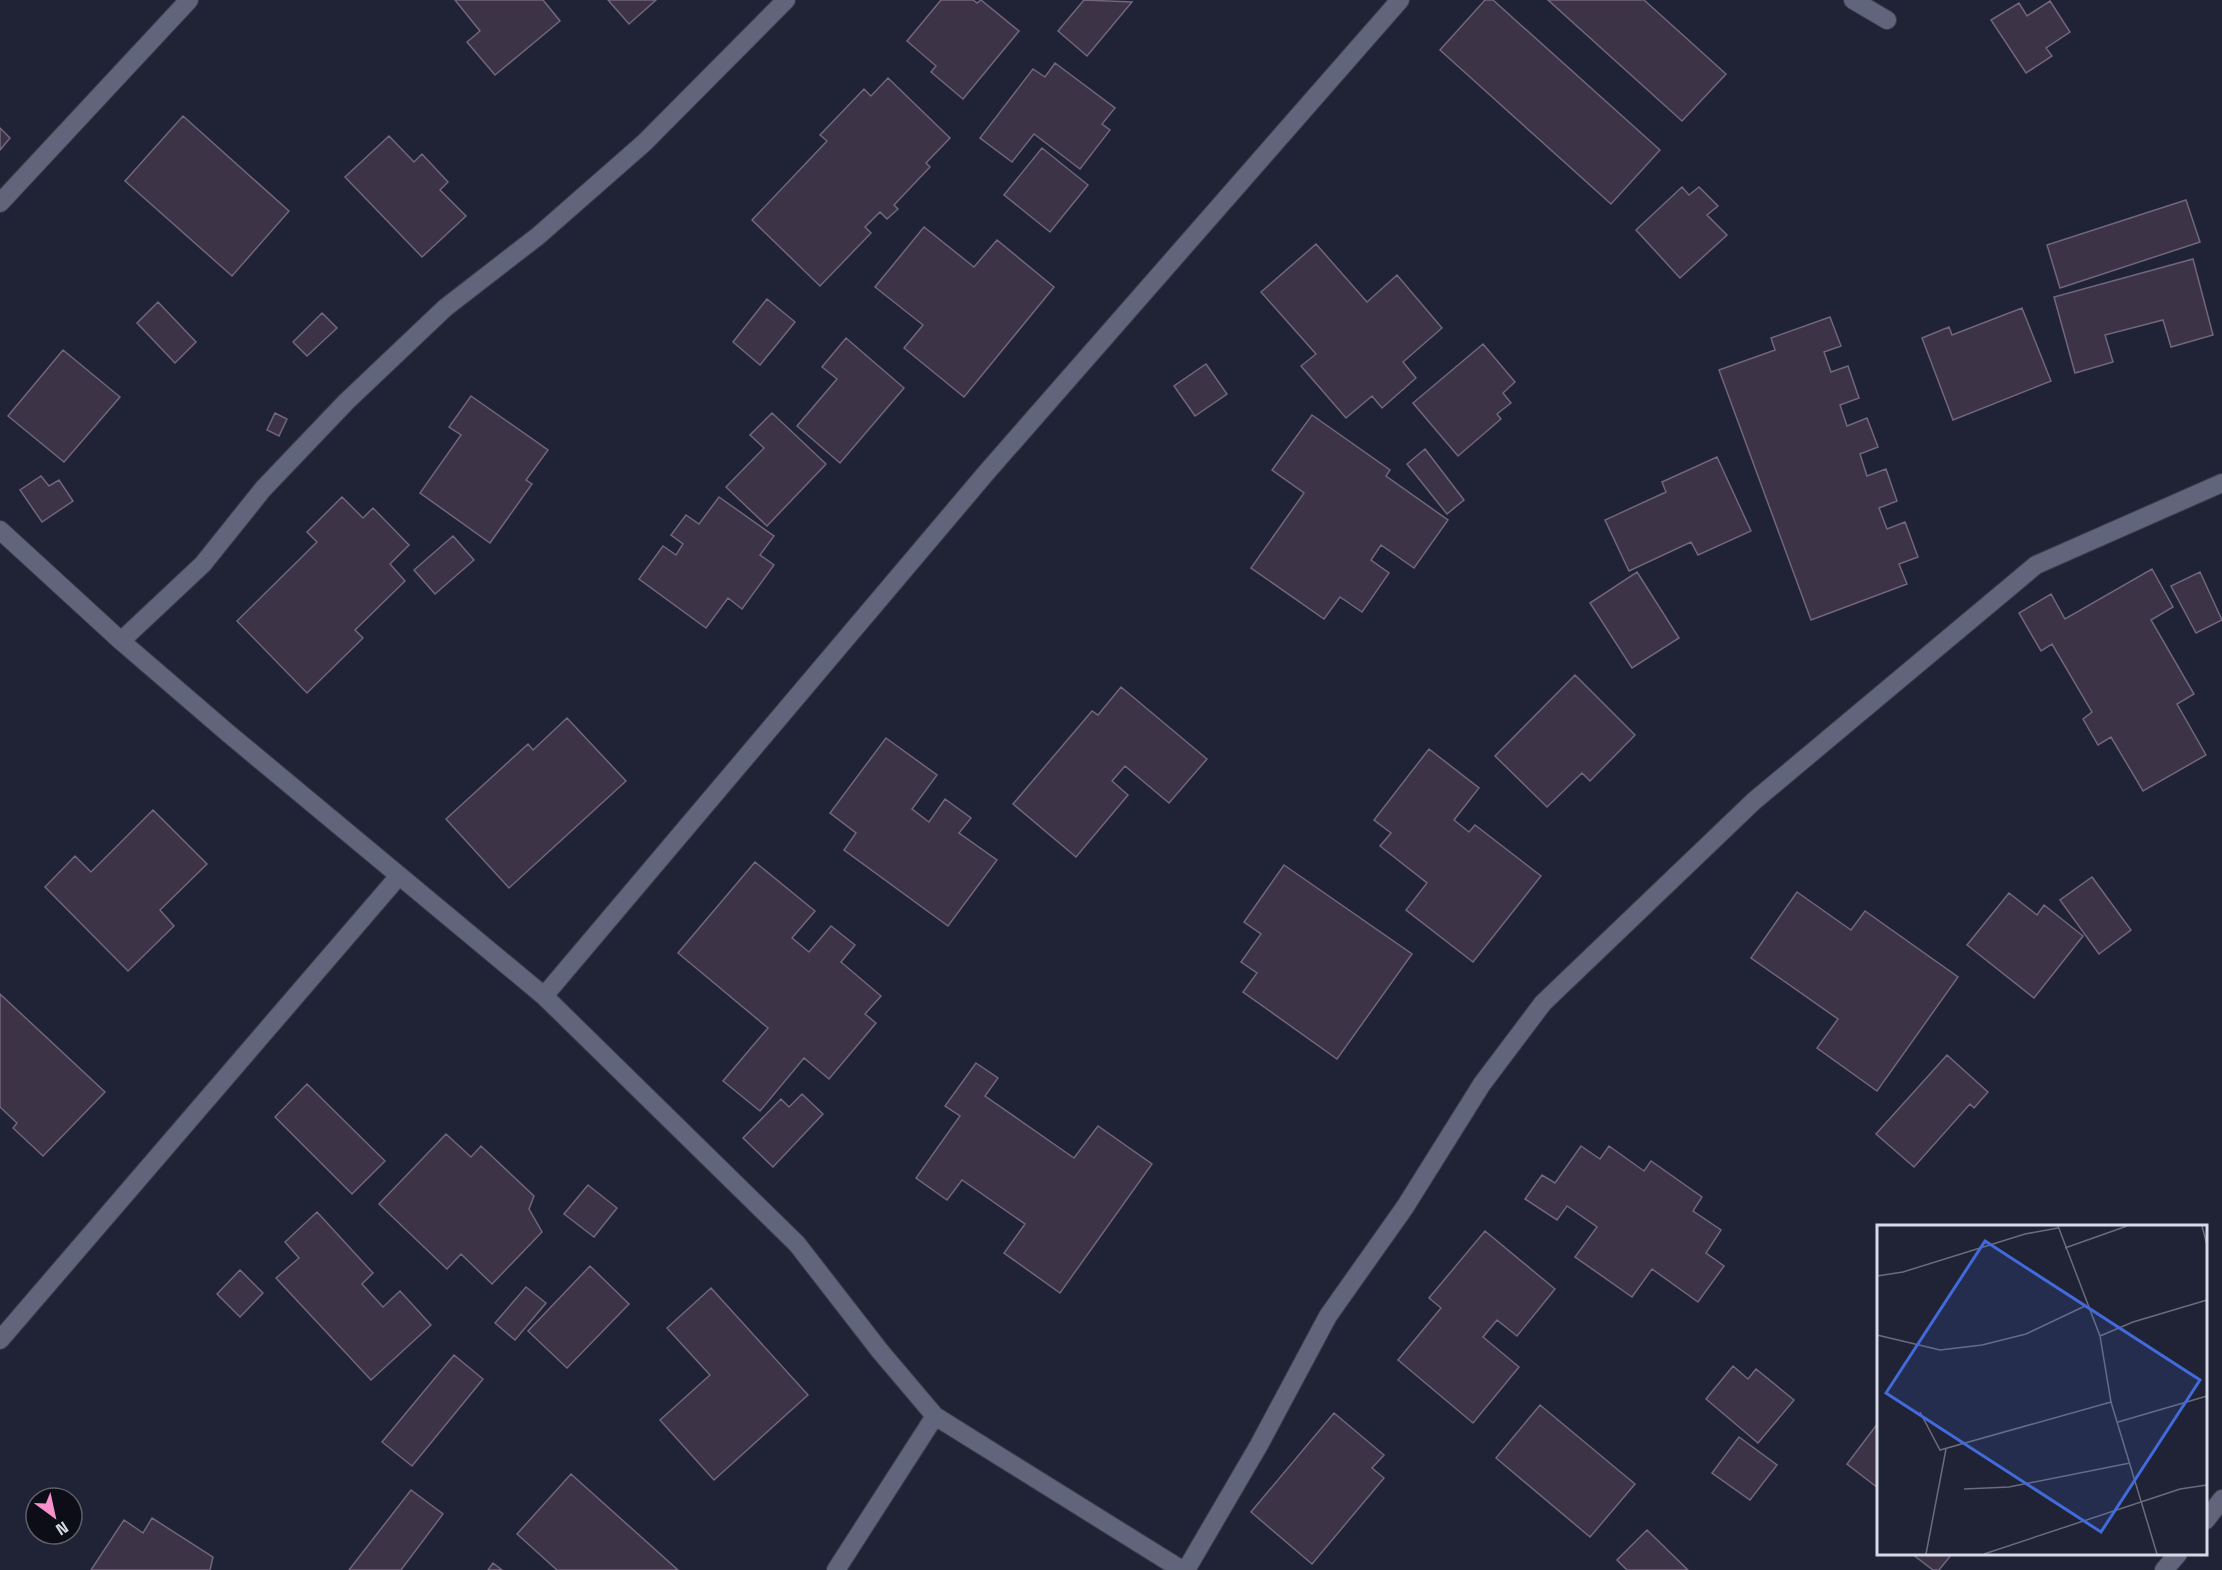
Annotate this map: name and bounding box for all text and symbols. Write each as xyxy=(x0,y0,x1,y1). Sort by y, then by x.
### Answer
inset map xyxy=(1877,1225,2207,1555)
north arrow xyxy=(24,1486,84,1546)
text: N xyxy=(52,1516,72,1540)

